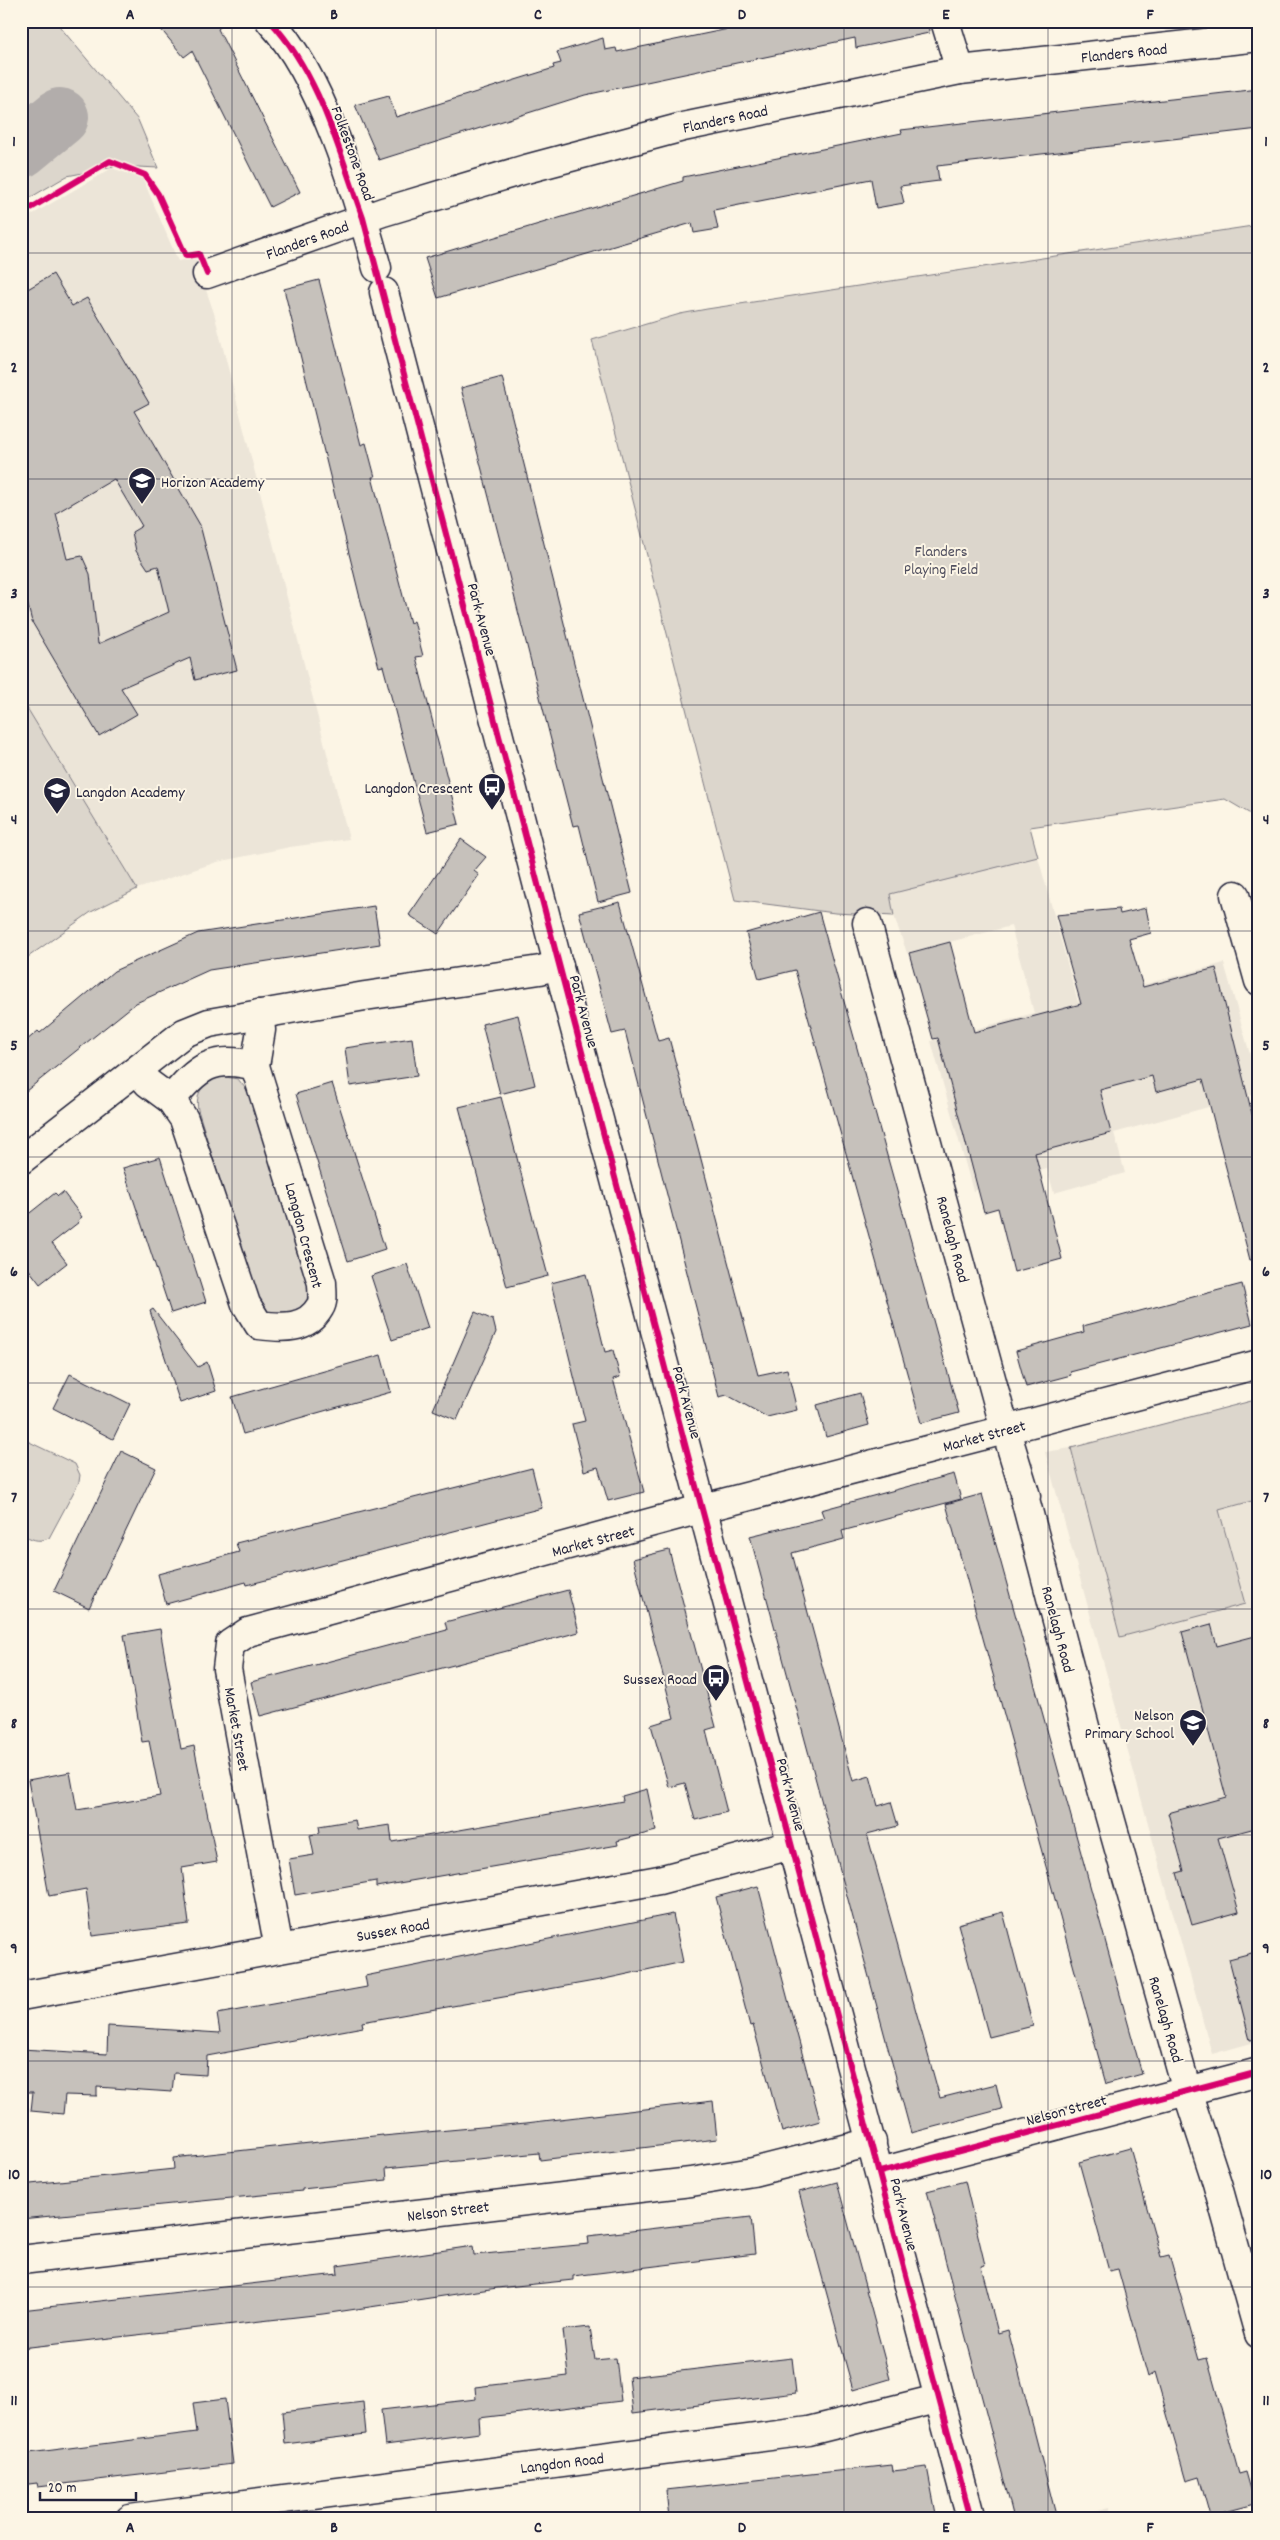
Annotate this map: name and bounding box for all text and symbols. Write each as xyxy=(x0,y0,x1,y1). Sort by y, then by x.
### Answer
text: A xyxy=(126,4,135,27)
text: B xyxy=(330,4,338,27)
text: C xyxy=(534,4,542,27)
text: D xyxy=(738,4,747,27)
text: E xyxy=(942,4,950,27)
text: F xyxy=(1146,4,1154,27)
street label: Flanders Road xyxy=(1080,39,1169,70)
street label: Flanders Road xyxy=(681,100,770,141)
street label: Folkestone Road xyxy=(324,103,379,205)
text: 1 xyxy=(12,131,16,154)
text: 1 xyxy=(1264,131,1268,154)
street label: Flanders Road xyxy=(263,216,352,267)
text: 2 xyxy=(11,357,18,380)
text: 2 xyxy=(1263,357,1270,380)
school or university icon: Horizon Academy xyxy=(127,466,157,505)
place label: Horizon Academy xyxy=(161,472,265,495)
park label: Flanders Playing Field xyxy=(904,541,978,582)
street label: Park Avenue xyxy=(460,581,501,659)
text: 3 xyxy=(10,583,18,606)
text: 3 xyxy=(1262,583,1270,606)
bus stop icon: Langdon Crescent xyxy=(477,772,507,811)
school or university icon: Langdon Academy xyxy=(42,776,72,815)
place label: Langdon Crescent xyxy=(364,778,473,801)
place label: Langdon Academy xyxy=(76,782,185,805)
text: 4 xyxy=(11,809,17,832)
text: 4 xyxy=(1263,809,1269,832)
street label: Park Avenue xyxy=(562,973,603,1051)
text: 5 xyxy=(10,1035,18,1058)
text: 5 xyxy=(1262,1035,1270,1058)
street label: Langdon Crescent xyxy=(277,1180,328,1291)
street label: Ranelagh Road xyxy=(929,1194,974,1286)
text: 6 xyxy=(10,1261,18,1284)
text: 6 xyxy=(1262,1261,1270,1284)
street label: Park Avenue xyxy=(665,1364,706,1442)
street label: Market Street xyxy=(941,1415,1029,1460)
text: 7 xyxy=(11,1487,17,1510)
text: 7 xyxy=(1263,1487,1269,1510)
street label: Market Street xyxy=(550,1520,638,1565)
street label: Ranelagh Road xyxy=(1034,1584,1079,1676)
bus stop icon: Sussex Road xyxy=(701,1663,731,1702)
place label: Sussex Road xyxy=(623,1669,697,1692)
street label: Market Street xyxy=(217,1686,254,1773)
place label: Nelson Primary School xyxy=(1084,1705,1174,1746)
school or university icon: Nelson Primary School xyxy=(1178,1708,1208,1747)
text: 8 xyxy=(11,1713,18,1736)
text: 8 xyxy=(1263,1713,1270,1736)
street label: Park Avenue xyxy=(769,1756,810,1834)
street label: Sussex Road xyxy=(355,1914,432,1949)
text: 9 xyxy=(10,1938,18,1961)
text: 9 xyxy=(1262,1938,1270,1961)
street label: Ranelagh Road xyxy=(1141,1974,1188,2066)
street label: Nelson Street xyxy=(1024,2090,1110,2133)
text: 10 xyxy=(8,2164,20,2187)
text: 10 xyxy=(1260,2164,1272,2187)
street label: Park Avenue xyxy=(882,2176,923,2254)
street label: Nelson Street xyxy=(406,2196,491,2229)
text: 11 xyxy=(10,2390,18,2413)
text: 11 xyxy=(1262,2390,1270,2413)
street label: Langdon Road xyxy=(519,2448,605,2481)
scale bar xyxy=(40,2470,136,2502)
text: 20 m xyxy=(48,2478,76,2500)
text: A xyxy=(126,2517,135,2540)
text: B xyxy=(330,2517,338,2540)
text: C xyxy=(534,2517,542,2540)
text: D xyxy=(738,2517,747,2540)
text: E xyxy=(942,2517,950,2540)
text: F xyxy=(1146,2517,1154,2540)

